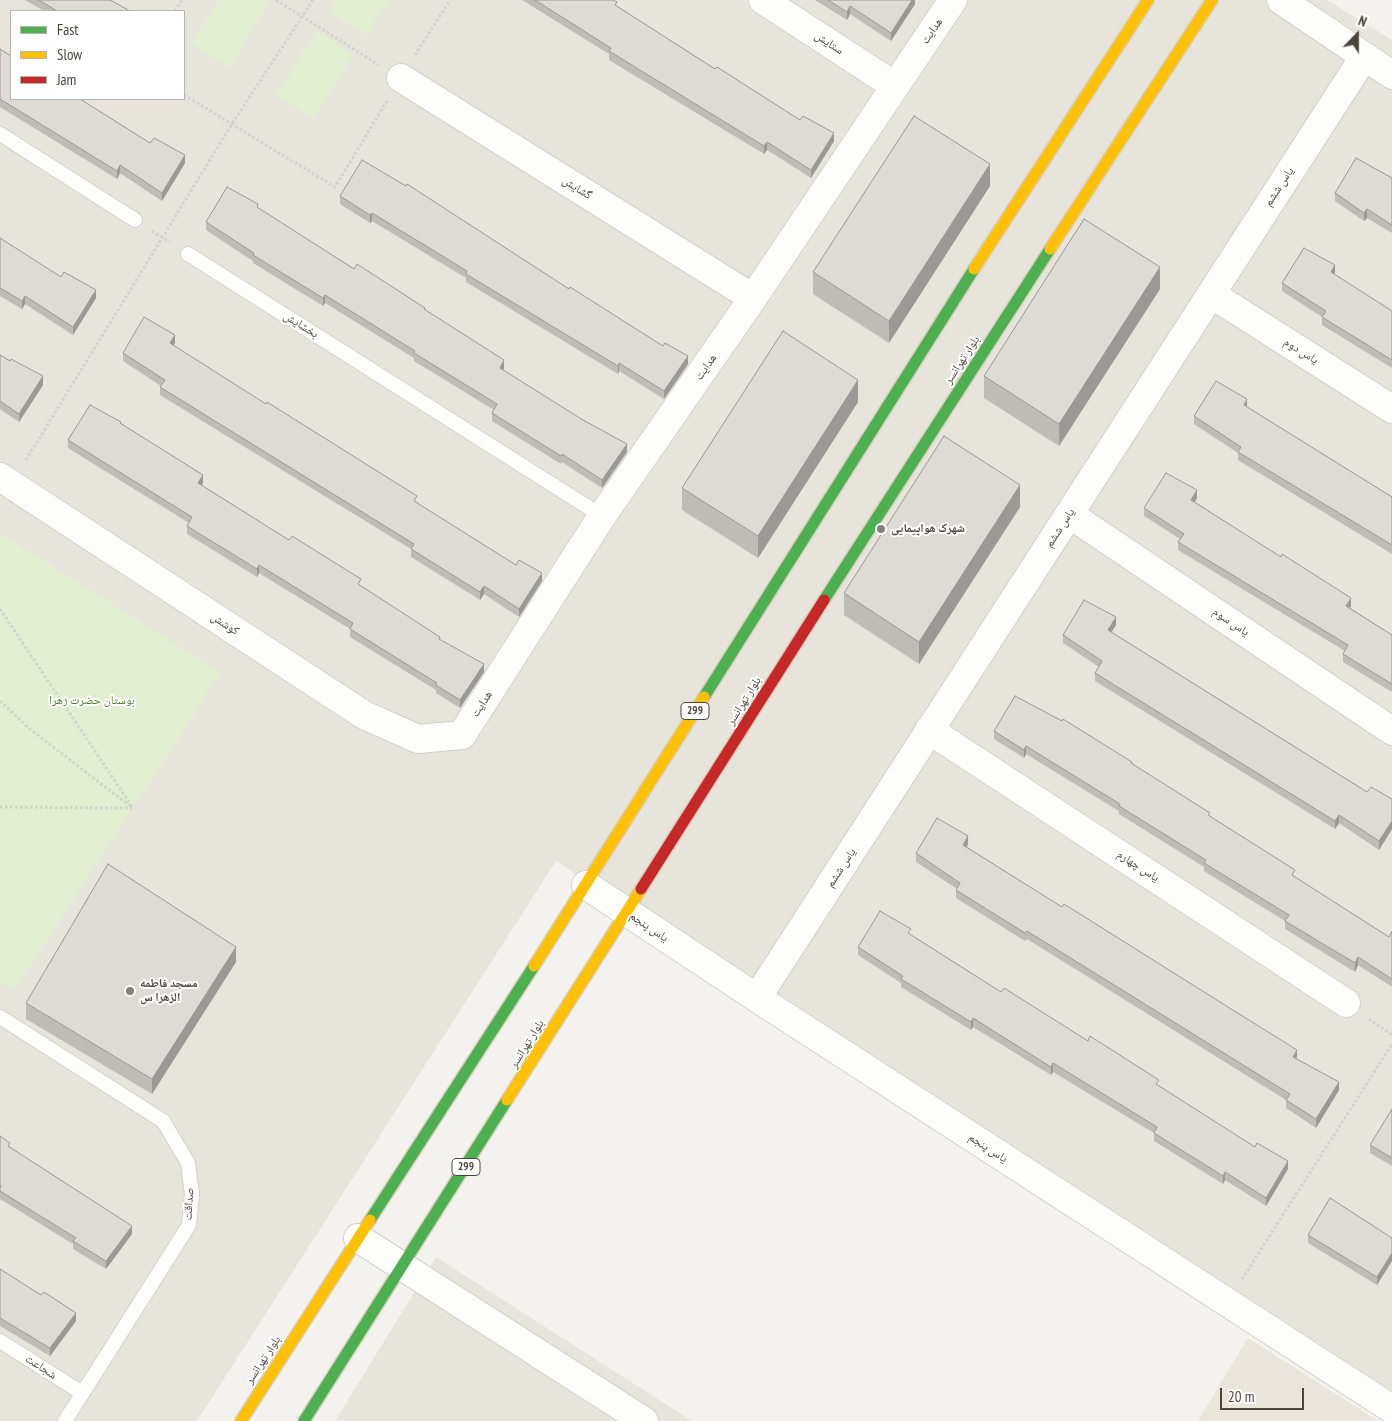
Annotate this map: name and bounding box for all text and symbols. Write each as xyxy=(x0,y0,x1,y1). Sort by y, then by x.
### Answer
legend xyxy=(10,10,185,100)
north arrow xyxy=(1332,10,1382,60)
text: N xyxy=(1356,11,1369,31)
street label: هدایت xyxy=(918,15,946,47)
text: Fast xyxy=(57,20,78,39)
street label: ستایش xyxy=(812,28,846,58)
text: Slow xyxy=(57,45,82,64)
text: Jam xyxy=(57,70,76,89)
street label: یاس ششم xyxy=(1261,165,1297,209)
street label: گشایش xyxy=(559,173,595,203)
street label: بخشایش xyxy=(281,309,321,341)
street label: بلوار تهرانسر xyxy=(941,333,983,387)
street label: یاس دوم xyxy=(1281,335,1321,367)
street label: هدایت xyxy=(692,351,720,383)
street label: یاس ششم xyxy=(1042,506,1078,550)
place label: شهرک هواپیمایی xyxy=(891,522,965,536)
marker: شهرک هواپیمایی xyxy=(875,523,887,535)
street label: یاس سوم xyxy=(1210,605,1252,639)
street label: کوشش xyxy=(208,610,242,638)
street label: بلوار تهرانسر xyxy=(723,674,765,728)
street label: هدایت xyxy=(468,688,496,720)
park label: بوستان حضرت زهرا xyxy=(49,694,135,708)
road number: 299 xyxy=(681,702,709,719)
street label: یاس ششم xyxy=(823,846,859,890)
street label: یاس چهارم xyxy=(1114,847,1162,885)
street label: یاس پنجم xyxy=(627,909,671,945)
place label: مسجد فاطمه الزهرا س xyxy=(140,977,198,1005)
marker: مسجد فاطمه الزهرا س xyxy=(124,985,136,997)
street label: بلوار تهرانسر xyxy=(506,1017,548,1071)
street label: یاس پنجم xyxy=(966,1130,1010,1166)
road number: 299 xyxy=(452,1158,480,1176)
street label: صداقت xyxy=(181,1187,197,1221)
street label: بلوار تهرانسر xyxy=(242,1333,284,1387)
street label: شجاعت xyxy=(22,1351,60,1383)
scale bar xyxy=(1222,1378,1306,1410)
text: 20 m xyxy=(1228,1387,1254,1406)

